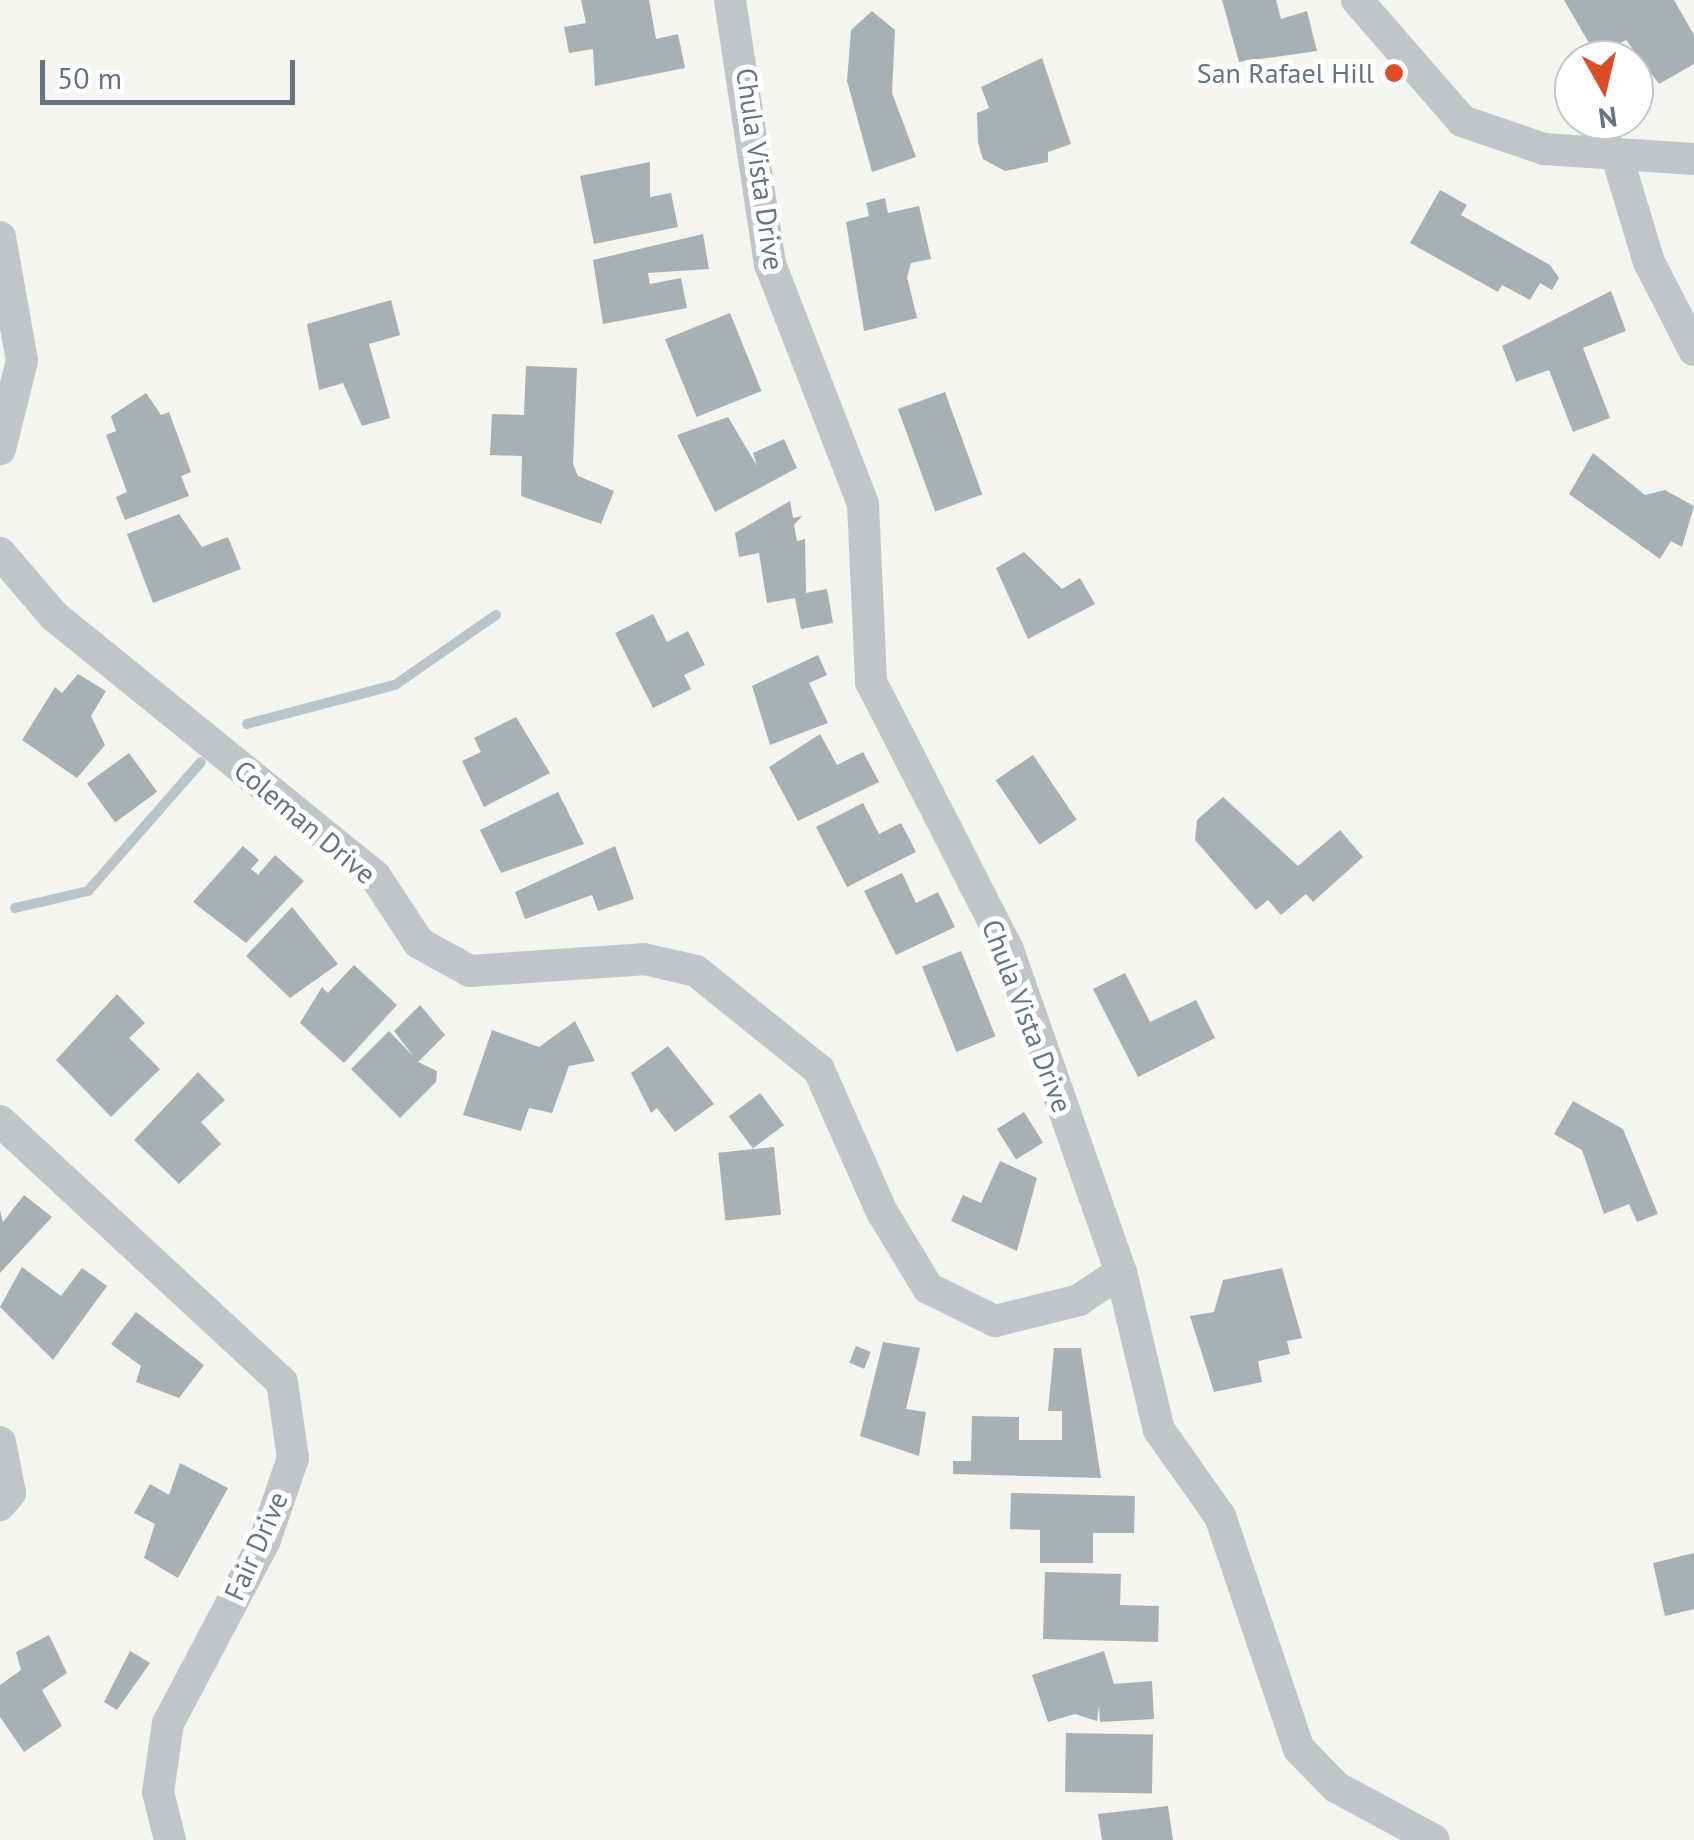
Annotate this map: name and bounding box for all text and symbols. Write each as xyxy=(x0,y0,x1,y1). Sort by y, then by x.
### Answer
scale bar xyxy=(45,40,300,102)
north arrow xyxy=(1554,40,1654,140)
place label: San Rafael Hill xyxy=(1197,56,1374,90)
text: 50 m xyxy=(57,58,122,97)
marker: San Rafael Hill xyxy=(1383,62,1405,84)
street label: Chula Vista Drive xyxy=(729,65,791,273)
text: N xyxy=(1596,99,1620,138)
street label: Coleman Drive xyxy=(227,753,383,891)
street label: Chula Vista Drive xyxy=(975,914,1079,1118)
street label: Fair Drive xyxy=(217,1486,295,1606)

